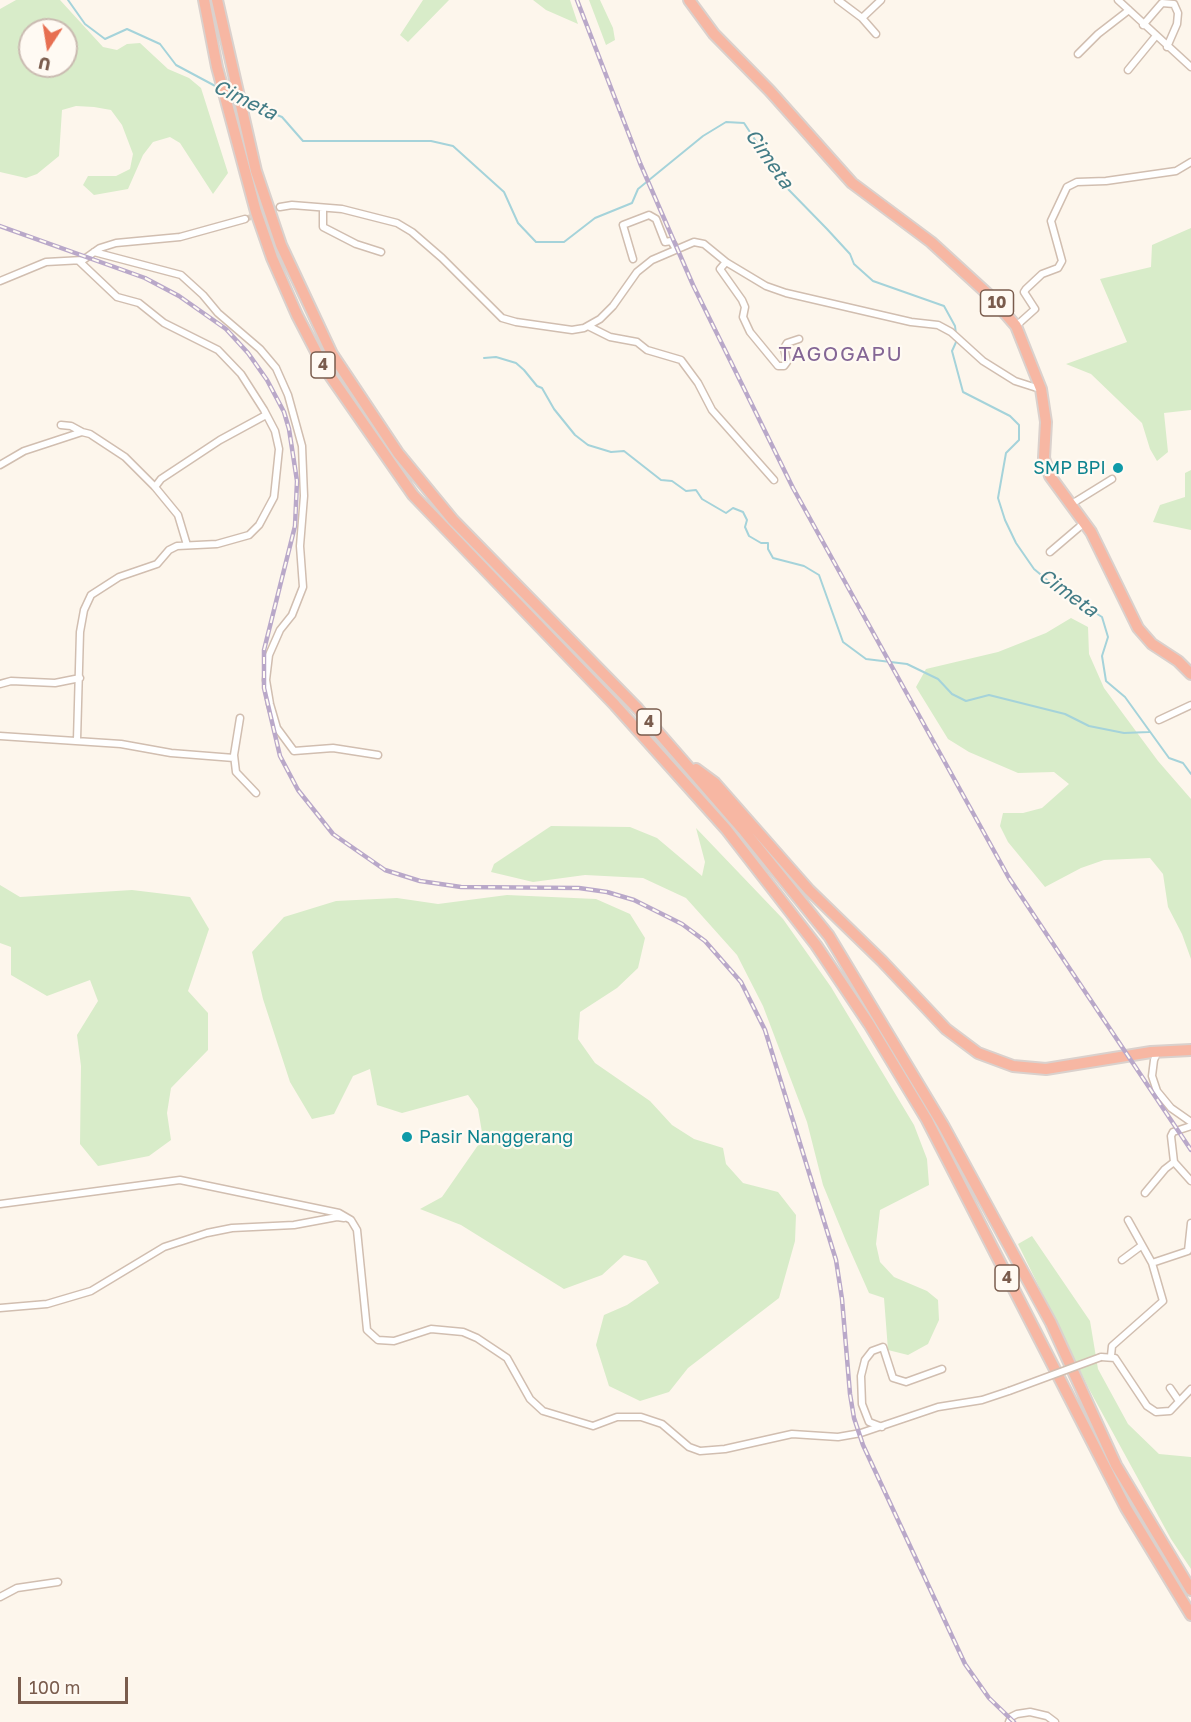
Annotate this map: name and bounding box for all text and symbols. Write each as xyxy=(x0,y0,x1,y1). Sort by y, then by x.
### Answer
north arrow xyxy=(18,18,78,78)
text: U xyxy=(37,53,52,75)
water label: Cimeta xyxy=(209,74,281,126)
water label: Cimeta xyxy=(740,124,798,194)
road number: 10 xyxy=(980,290,1014,316)
district label: TAGOGAPU xyxy=(779,341,903,367)
road number: 4 xyxy=(311,352,335,378)
place label: SMP BPI xyxy=(1033,457,1106,479)
marker: SMP BPI xyxy=(1111,461,1125,475)
water label: Cimeta xyxy=(1034,563,1102,623)
road number: 4 xyxy=(637,709,661,735)
place label: Pasir Nanggerang xyxy=(419,1126,573,1148)
marker: Pasir Nanggerang xyxy=(400,1130,414,1144)
road number: 4 xyxy=(995,1265,1019,1291)
scale bar xyxy=(21,1665,130,1703)
text: 100 m xyxy=(29,1676,80,1698)

